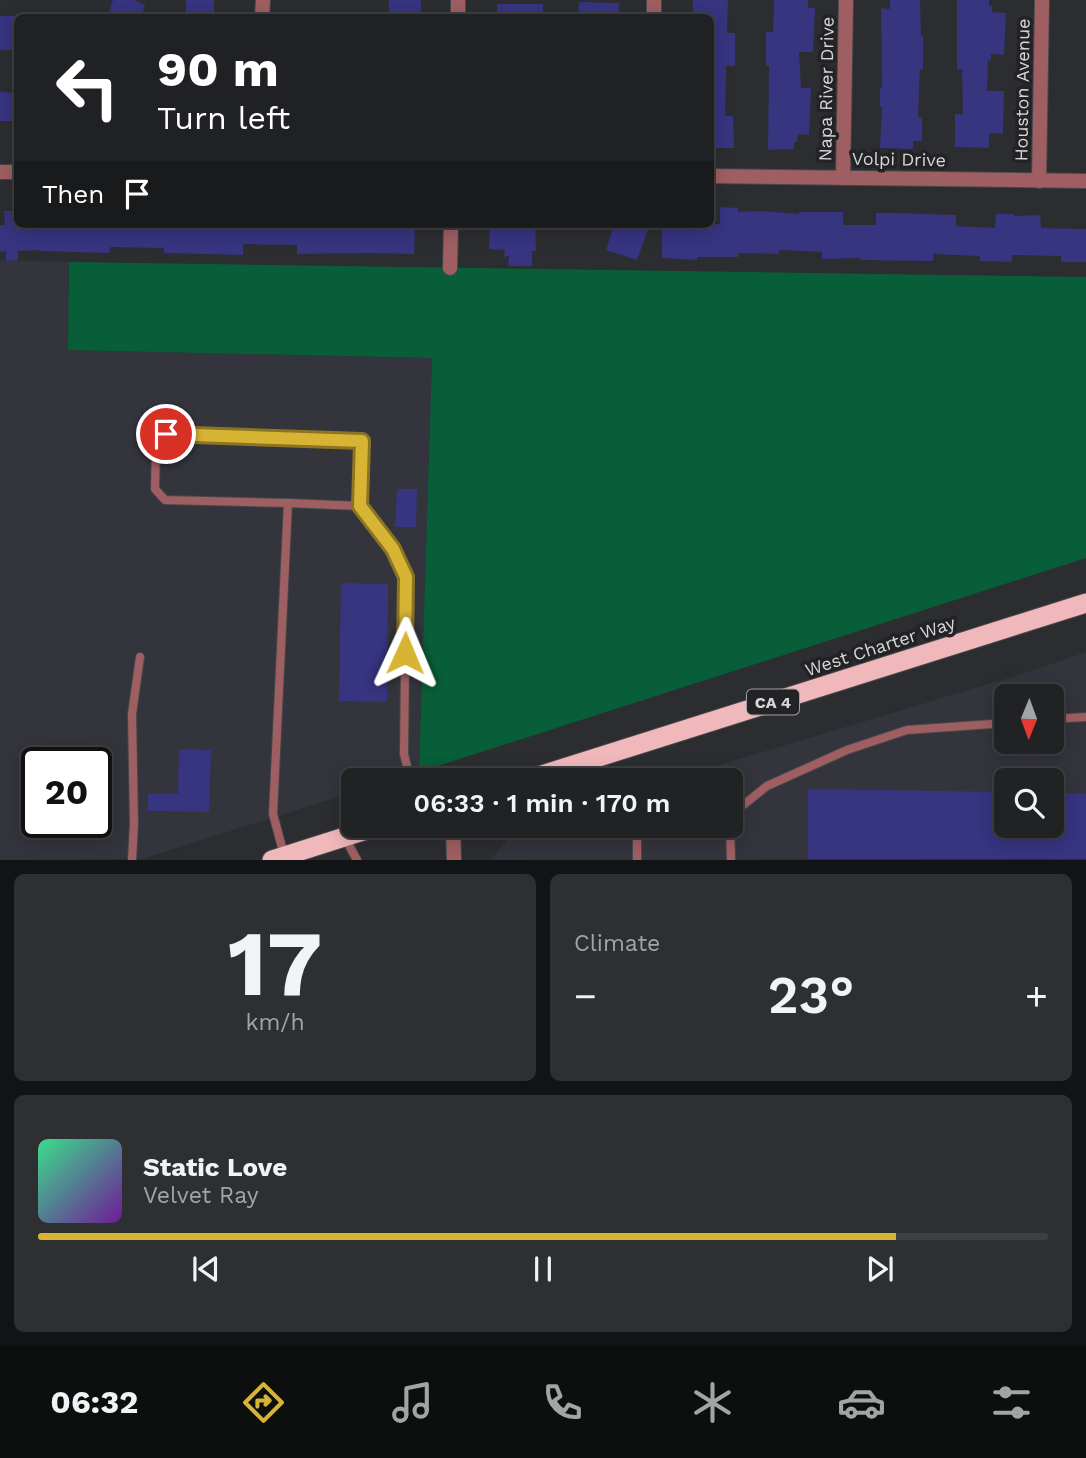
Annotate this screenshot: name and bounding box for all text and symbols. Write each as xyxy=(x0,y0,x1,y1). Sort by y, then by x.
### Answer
street label: Napa River Drive xyxy=(814,16,838,162)
street label: Houston Avenue xyxy=(1010,18,1034,162)
text: 90 m xyxy=(157,40,279,98)
icon: left xyxy=(42,42,133,133)
text: Turn left xyxy=(157,99,290,137)
street label: Volpi Drive xyxy=(852,148,946,170)
icon: arrive xyxy=(118,175,156,213)
text: Then xyxy=(42,179,104,209)
pin xyxy=(136,404,196,464)
icon: arrive xyxy=(147,415,185,453)
street label: West Charter Way xyxy=(802,612,958,680)
position arrow xyxy=(368,616,442,690)
north arrow xyxy=(994,684,1064,754)
map controls xyxy=(994,684,1064,838)
road number: CA 4 xyxy=(747,690,799,715)
speed limit sign: 20 xyxy=(21,747,112,838)
button: search xyxy=(994,768,1064,838)
text: 06:33 · 1 min · 170 m xyxy=(414,788,670,818)
text: 17 xyxy=(228,910,322,1017)
text: Climate xyxy=(574,930,660,957)
text: 23° xyxy=(768,965,854,1026)
text: − xyxy=(574,974,597,1018)
text: + xyxy=(1025,974,1048,1018)
text: km/h xyxy=(245,1009,305,1036)
text: Static Love xyxy=(143,1152,287,1182)
text: Velvet Ray xyxy=(143,1182,259,1209)
icon: previous xyxy=(187,1250,225,1288)
icon: pause xyxy=(524,1250,562,1288)
icon: next xyxy=(861,1250,899,1288)
icon: directions xyxy=(239,1378,288,1427)
icon: music xyxy=(388,1378,437,1427)
icon: phone xyxy=(538,1378,587,1427)
icon: climate xyxy=(688,1378,737,1427)
icon: car xyxy=(837,1378,886,1427)
icon: filters xyxy=(987,1378,1036,1427)
text: 06:32 xyxy=(50,1383,138,1421)

